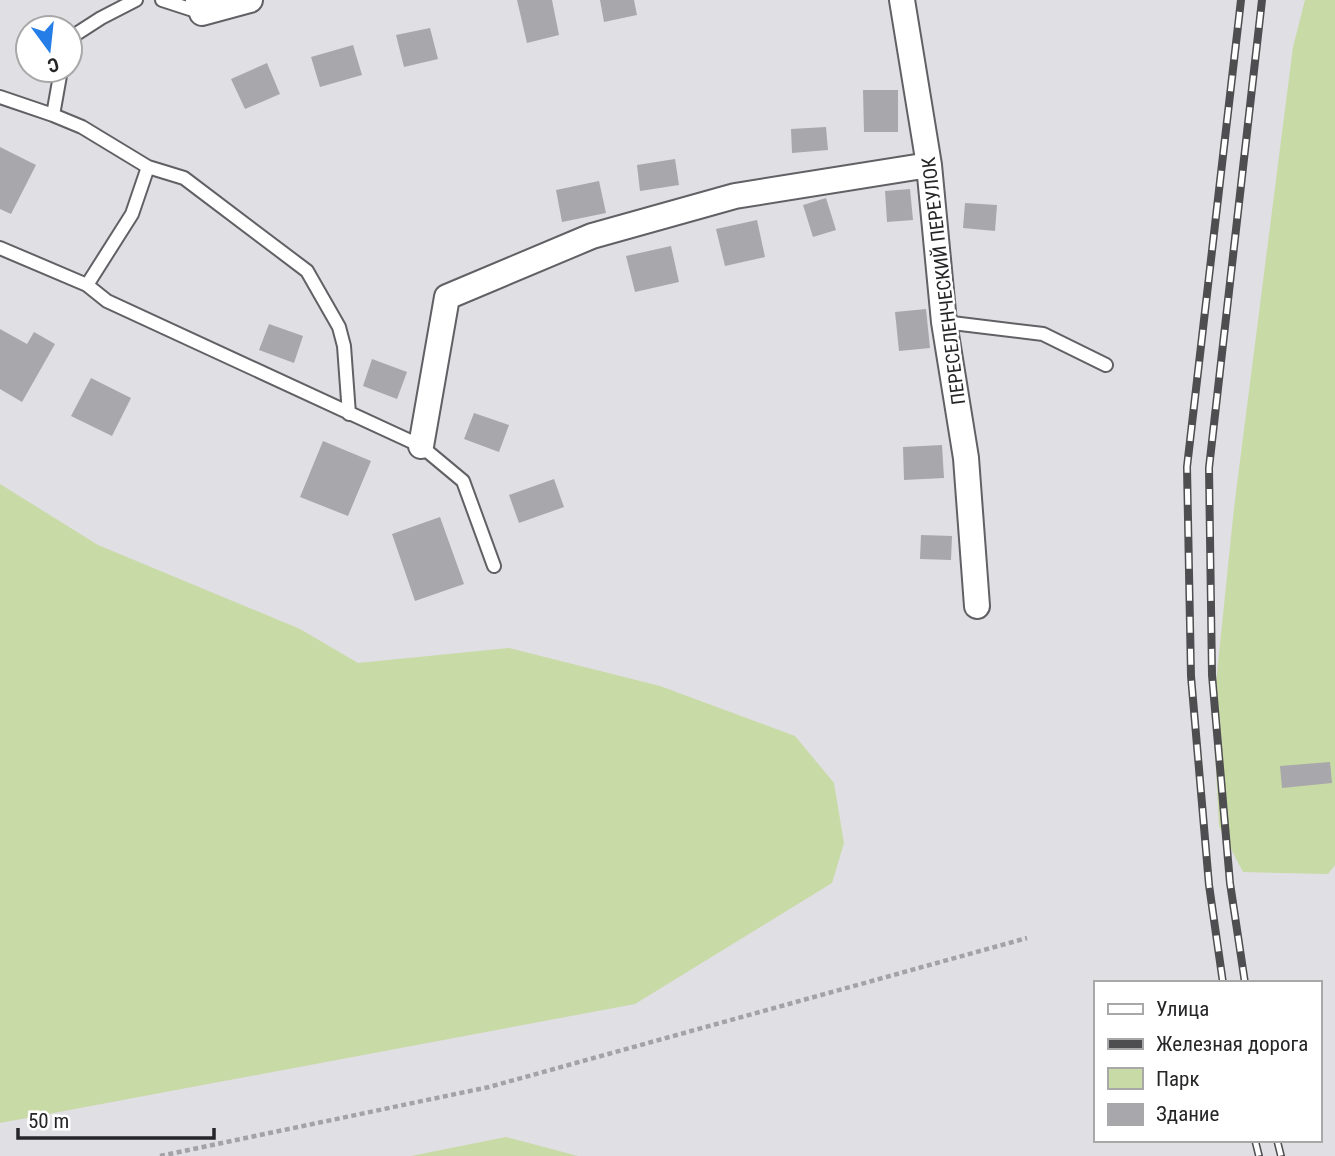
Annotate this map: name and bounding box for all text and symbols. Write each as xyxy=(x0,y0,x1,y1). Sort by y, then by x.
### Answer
north arrow xyxy=(14,14,84,84)
text: С xyxy=(45,52,61,77)
street label: ПЕРЕСЕЛЕНЧЕСКИЙ ПЕРЕУЛОК xyxy=(917,156,970,406)
legend xyxy=(1094,981,1321,1142)
text: Улица xyxy=(1156,997,1209,1021)
text: Железная дорога xyxy=(1156,1032,1308,1056)
text: Парк xyxy=(1156,1067,1200,1091)
scale bar xyxy=(18,1096,214,1140)
text: Здание xyxy=(1156,1102,1220,1126)
text: 50 m xyxy=(28,1109,69,1133)

